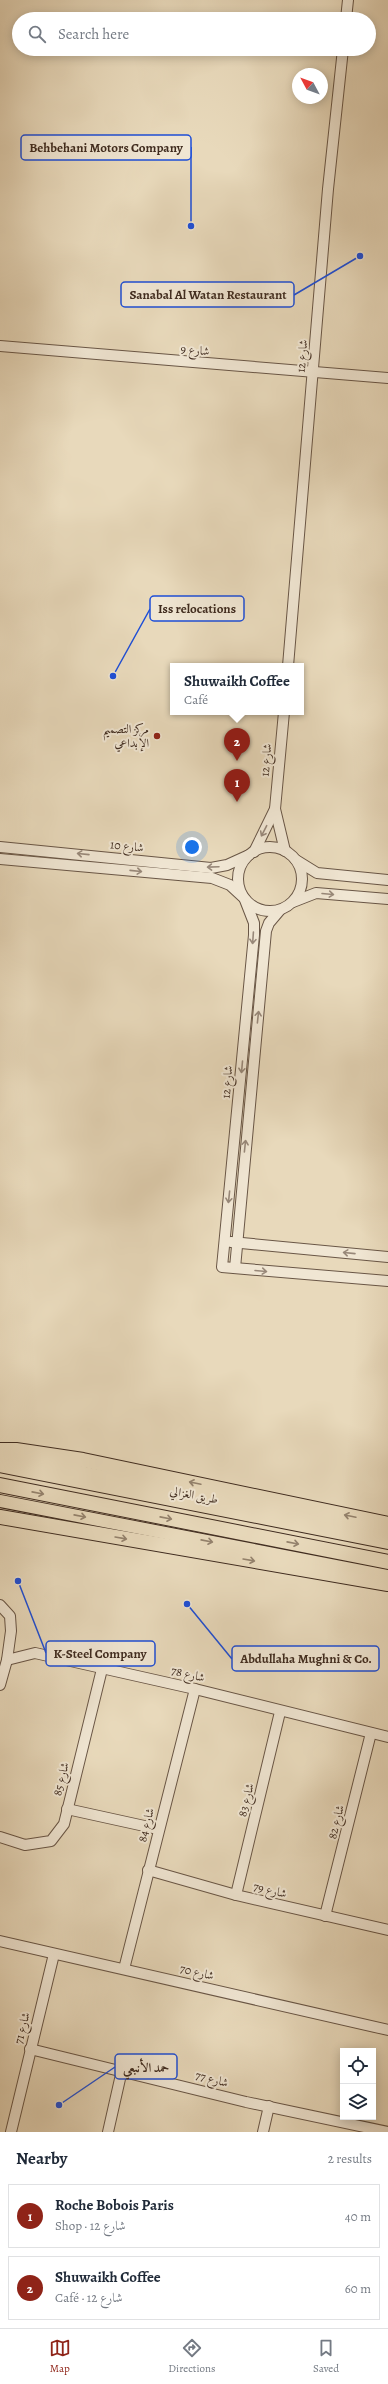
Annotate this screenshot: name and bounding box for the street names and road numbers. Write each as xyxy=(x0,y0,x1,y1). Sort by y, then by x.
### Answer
street label: شارع 12 xyxy=(293,339,314,373)
street label: شارع 9 xyxy=(180,341,210,362)
street label: شارع 12 xyxy=(257,743,278,777)
street label: شارع 10 xyxy=(109,836,145,859)
street label: شارع 12 xyxy=(218,1065,239,1099)
street label: طريق الغزالي xyxy=(168,1482,220,1510)
street label: شارع 78 xyxy=(169,1662,207,1689)
street label: شارع 85 xyxy=(49,1760,76,1798)
street label: شارع 83 xyxy=(234,1781,261,1819)
street label: شارع 82 xyxy=(324,1803,351,1842)
street label: شارع 84 xyxy=(134,1806,161,1844)
street label: شارع 79 xyxy=(251,1878,288,1905)
street label: شارع 70 xyxy=(178,1960,216,1987)
street label: شارع 71 xyxy=(10,2010,37,2046)
street label: شارع 77 xyxy=(193,2067,230,2094)

